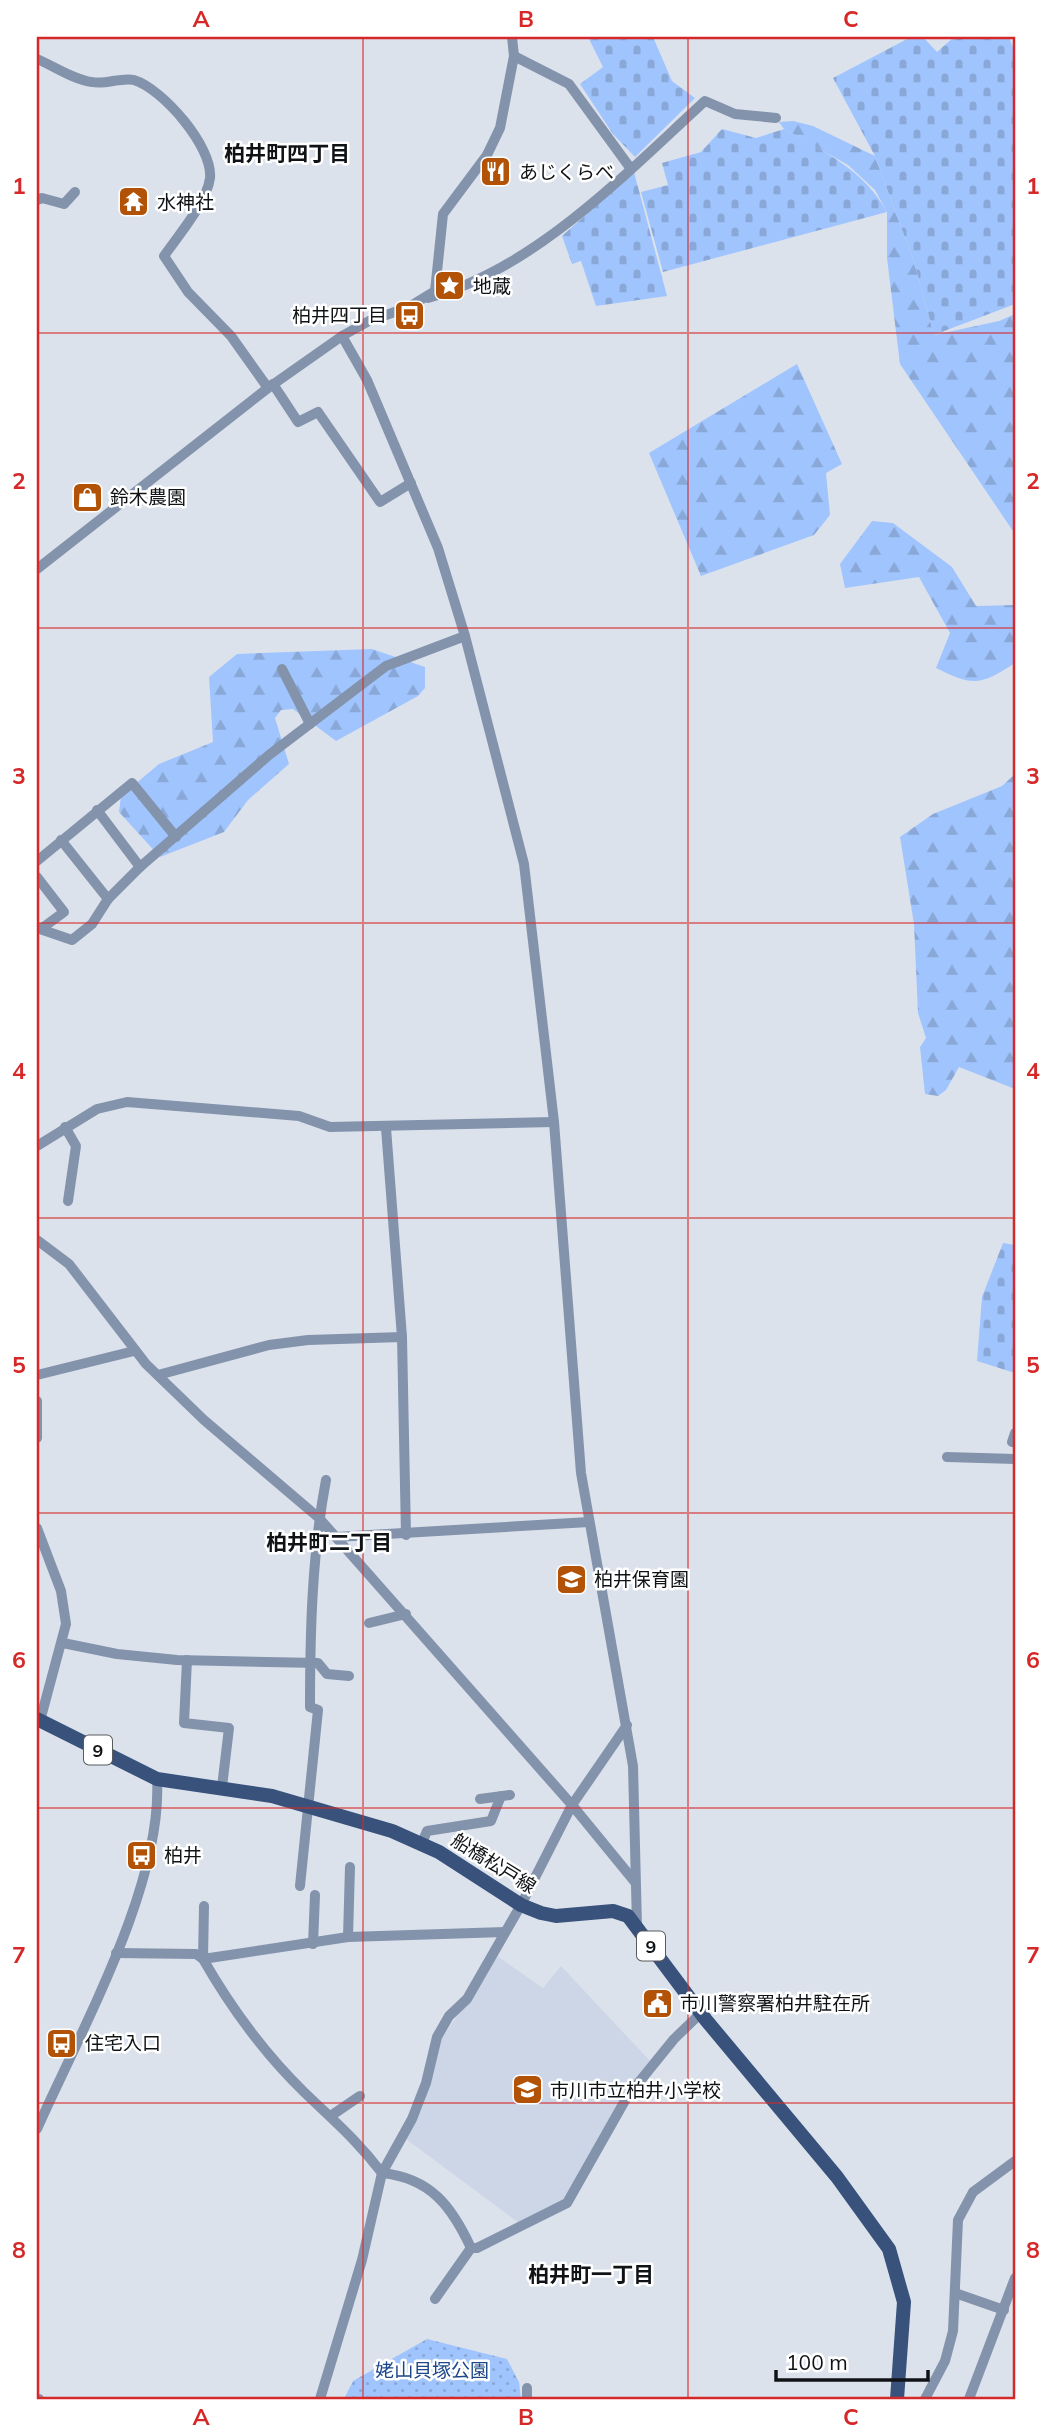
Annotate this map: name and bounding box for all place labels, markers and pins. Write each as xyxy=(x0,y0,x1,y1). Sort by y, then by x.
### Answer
restaurant icon: あじくらべ xyxy=(479,155,513,189)
place label: あじくらべ xyxy=(519,160,614,184)
temple icon: 水神社 xyxy=(117,185,151,219)
place label: 水神社 xyxy=(157,190,214,214)
place icon: 地蔵 xyxy=(433,269,467,303)
place label: 地蔵 xyxy=(473,274,511,298)
bus stop icon: 柏井四丁目 xyxy=(393,298,427,332)
place label: 柏井四丁目 xyxy=(292,303,387,327)
shop icon: 鈴木農園 xyxy=(70,480,104,514)
place label: 鈴木農園 xyxy=(110,485,186,509)
school or university icon: 柏井保育園 xyxy=(554,1562,588,1596)
place label: 柏井保育園 xyxy=(594,1567,689,1591)
bus stop icon: 柏井 xyxy=(124,1838,158,1872)
place label: 柏井 xyxy=(164,1843,202,1867)
public building icon: 市川警察署柏井駐在所 xyxy=(640,1986,674,2020)
place label: 市川警察署柏井駐在所 xyxy=(680,1991,870,2015)
bus stop icon: 住宅入口 xyxy=(45,2026,79,2060)
place label: 住宅入口 xyxy=(85,2031,161,2055)
school or university icon: 市川市立柏井小学校 xyxy=(510,2073,544,2107)
place label: 市川市立柏井小学校 xyxy=(550,2078,721,2102)

